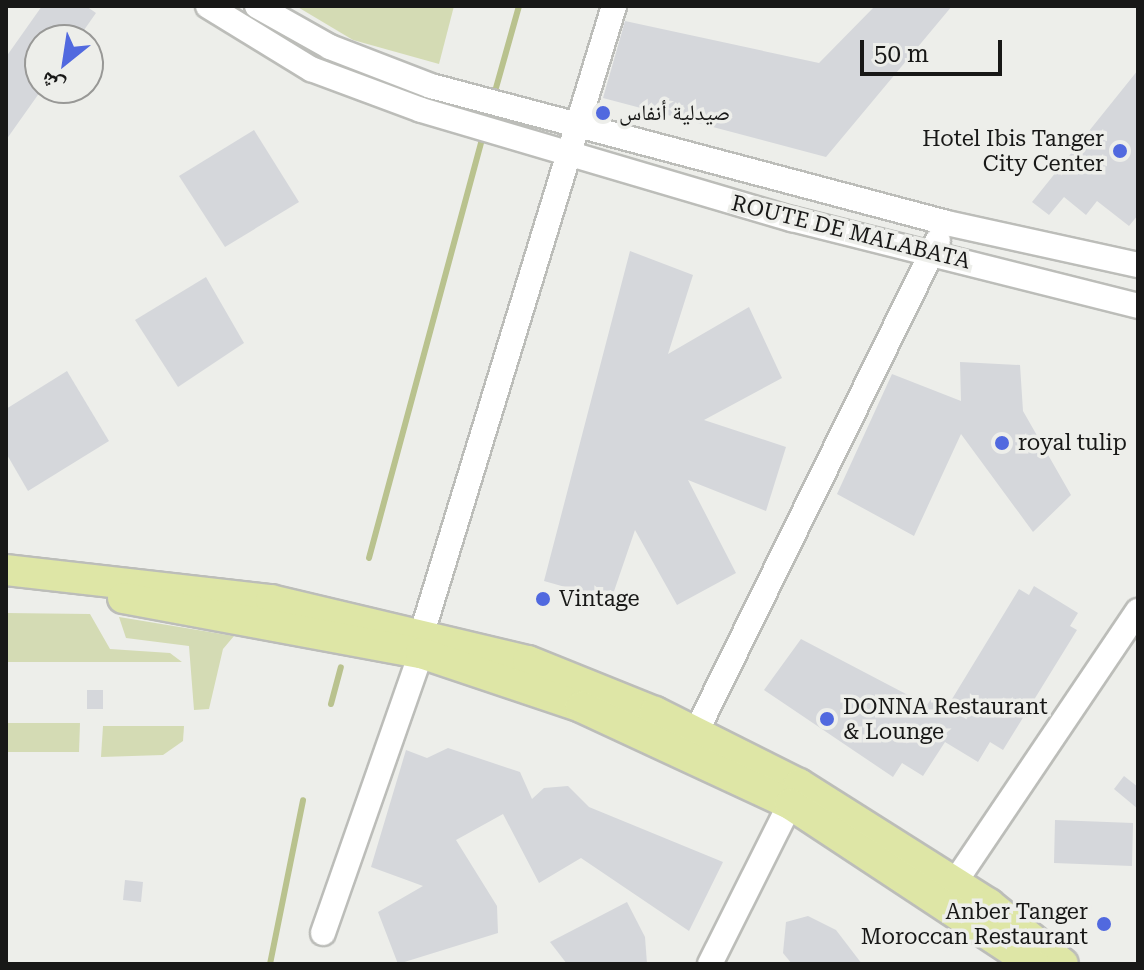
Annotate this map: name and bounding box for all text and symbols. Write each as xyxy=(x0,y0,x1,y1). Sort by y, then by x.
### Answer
north arrow xyxy=(24,24,104,104)
scale bar xyxy=(864,24,1006,74)
text: 50 m xyxy=(874,40,929,68)
text: ش xyxy=(36,67,69,100)
place label: صيدلية أنفاس xyxy=(619,100,730,126)
marker: صيدلية أنفاس xyxy=(594,104,612,122)
place label: Hotel Ibis Tanger City Center xyxy=(922,125,1104,176)
marker: Hotel Ibis Tanger City Center xyxy=(1111,142,1129,160)
street label: ROUTE DE MALABATA xyxy=(729,190,973,274)
place label: royal tulip xyxy=(1018,430,1127,456)
marker: royal tulip xyxy=(993,434,1011,452)
place label: Vintage xyxy=(559,586,640,612)
marker: Vintage xyxy=(534,590,552,608)
place label: DONNA Restaurant & Lounge xyxy=(843,693,1048,744)
marker: DONNA Restaurant & Lounge xyxy=(818,710,836,728)
place label: Anber Tanger Moroccan Restaurant xyxy=(861,898,1088,950)
marker: Anber Tanger Moroccan Restaurant xyxy=(1095,915,1113,933)

